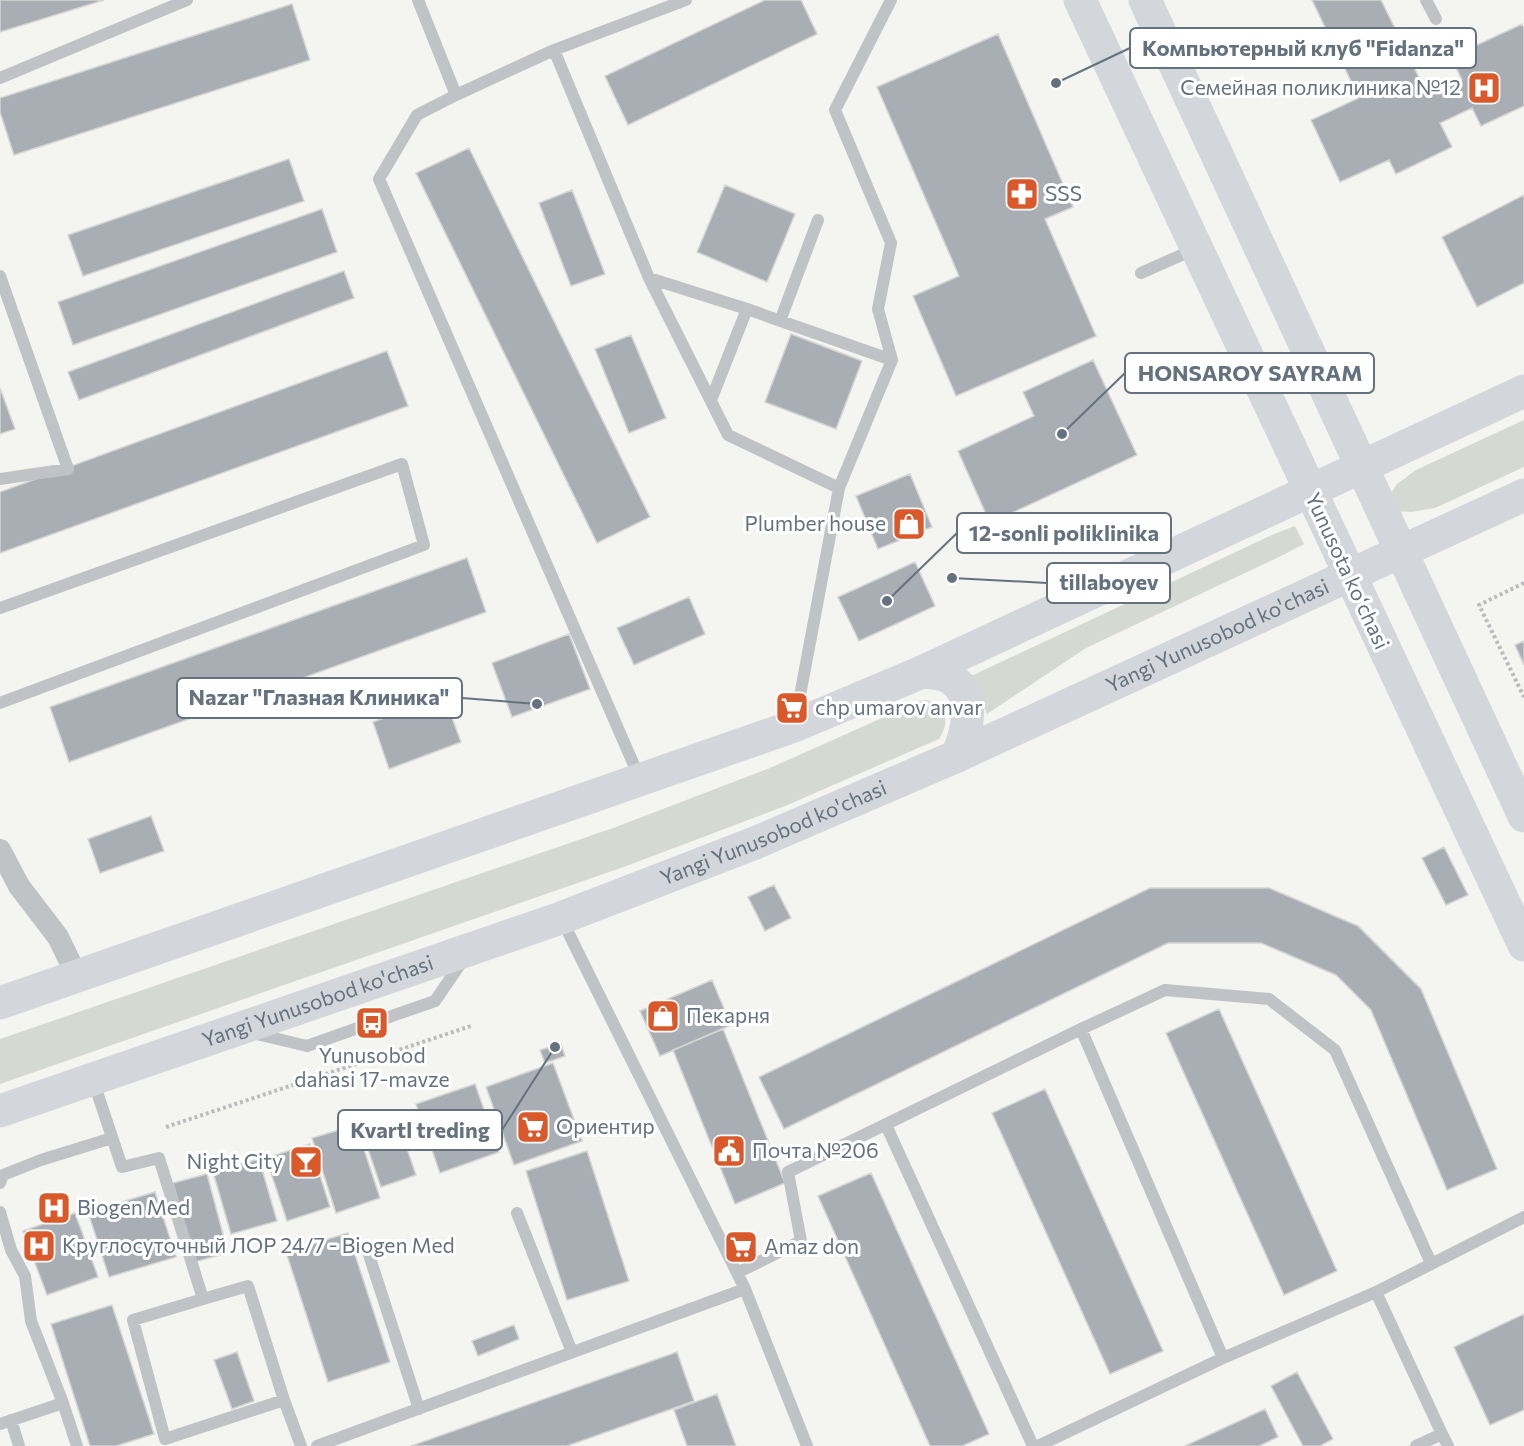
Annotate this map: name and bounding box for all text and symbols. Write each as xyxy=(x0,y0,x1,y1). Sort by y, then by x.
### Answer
callout: Компьютерный клуб "Fidanza" xyxy=(1130,28,1476,68)
text: Компьютерный клуб "Fidanza" xyxy=(1142,34,1464,61)
hospital icon: Семейная поликлиника №12 xyxy=(1466,70,1502,106)
place label: Семейная поликлиника №12 xyxy=(1180,74,1461,99)
pharmacy icon: SSS xyxy=(1004,176,1040,212)
place label: SSS xyxy=(1045,180,1082,205)
callout: HONSAROY SAYRAM xyxy=(1125,353,1374,393)
text: HONSAROY SAYRAM xyxy=(1138,359,1362,386)
street label: Yunusota koʻchasi xyxy=(1301,488,1396,653)
shop icon: Plumber house xyxy=(891,506,927,542)
place label: Plumber house xyxy=(745,510,886,535)
callout: 12-sonli poliklinika xyxy=(957,513,1171,553)
text: 12-sonli poliklinika xyxy=(969,519,1159,546)
callout: tillaboyev xyxy=(1047,563,1170,603)
text: tillaboyev xyxy=(1059,568,1159,595)
street label: Yangi Yunusobod ko'chasi xyxy=(1101,573,1332,697)
callout: Nazar "Глазная Клиника" xyxy=(177,678,462,718)
text: Nazar "Глазная Клиника" xyxy=(189,683,449,710)
supermarket icon: chp umarov anvar xyxy=(774,690,810,726)
place label: chp umarov anvar xyxy=(815,694,983,719)
street label: Yangi Yunusobod ko'chasi xyxy=(656,774,890,890)
street label: Yangi Yunusobod ko'chasi xyxy=(198,949,436,1052)
shop icon: Пекарня xyxy=(645,998,681,1034)
place label: Пекарня xyxy=(686,1002,770,1027)
bus stop icon: Yunusobod dahasi 17-mavze xyxy=(354,1005,390,1041)
place label: Yunusobod dahasi 17-mavze xyxy=(294,1042,450,1091)
supermarket icon: Ориентир xyxy=(515,1109,551,1145)
callout: Kvartl treding xyxy=(338,1110,502,1150)
place label: Ориентир xyxy=(556,1113,655,1138)
text: Kvartl treding xyxy=(350,1116,490,1143)
public building icon: Почта №206 xyxy=(711,1133,747,1169)
place label: Почта №206 xyxy=(752,1137,879,1162)
bar icon: Night City xyxy=(288,1144,324,1180)
place label: Night City xyxy=(186,1148,283,1173)
hospital icon: Biogen Med xyxy=(36,1190,72,1226)
place label: Biogen Med xyxy=(77,1194,190,1219)
hospital icon: Круглосуточный ЛОР 24/7 - Biogen Med xyxy=(21,1228,57,1264)
supermarket icon: Amaz don xyxy=(723,1229,759,1265)
place label: Круглосуточный ЛОР 24/7 - Biogen Med xyxy=(62,1232,455,1257)
place label: Amaz don xyxy=(764,1233,859,1258)

